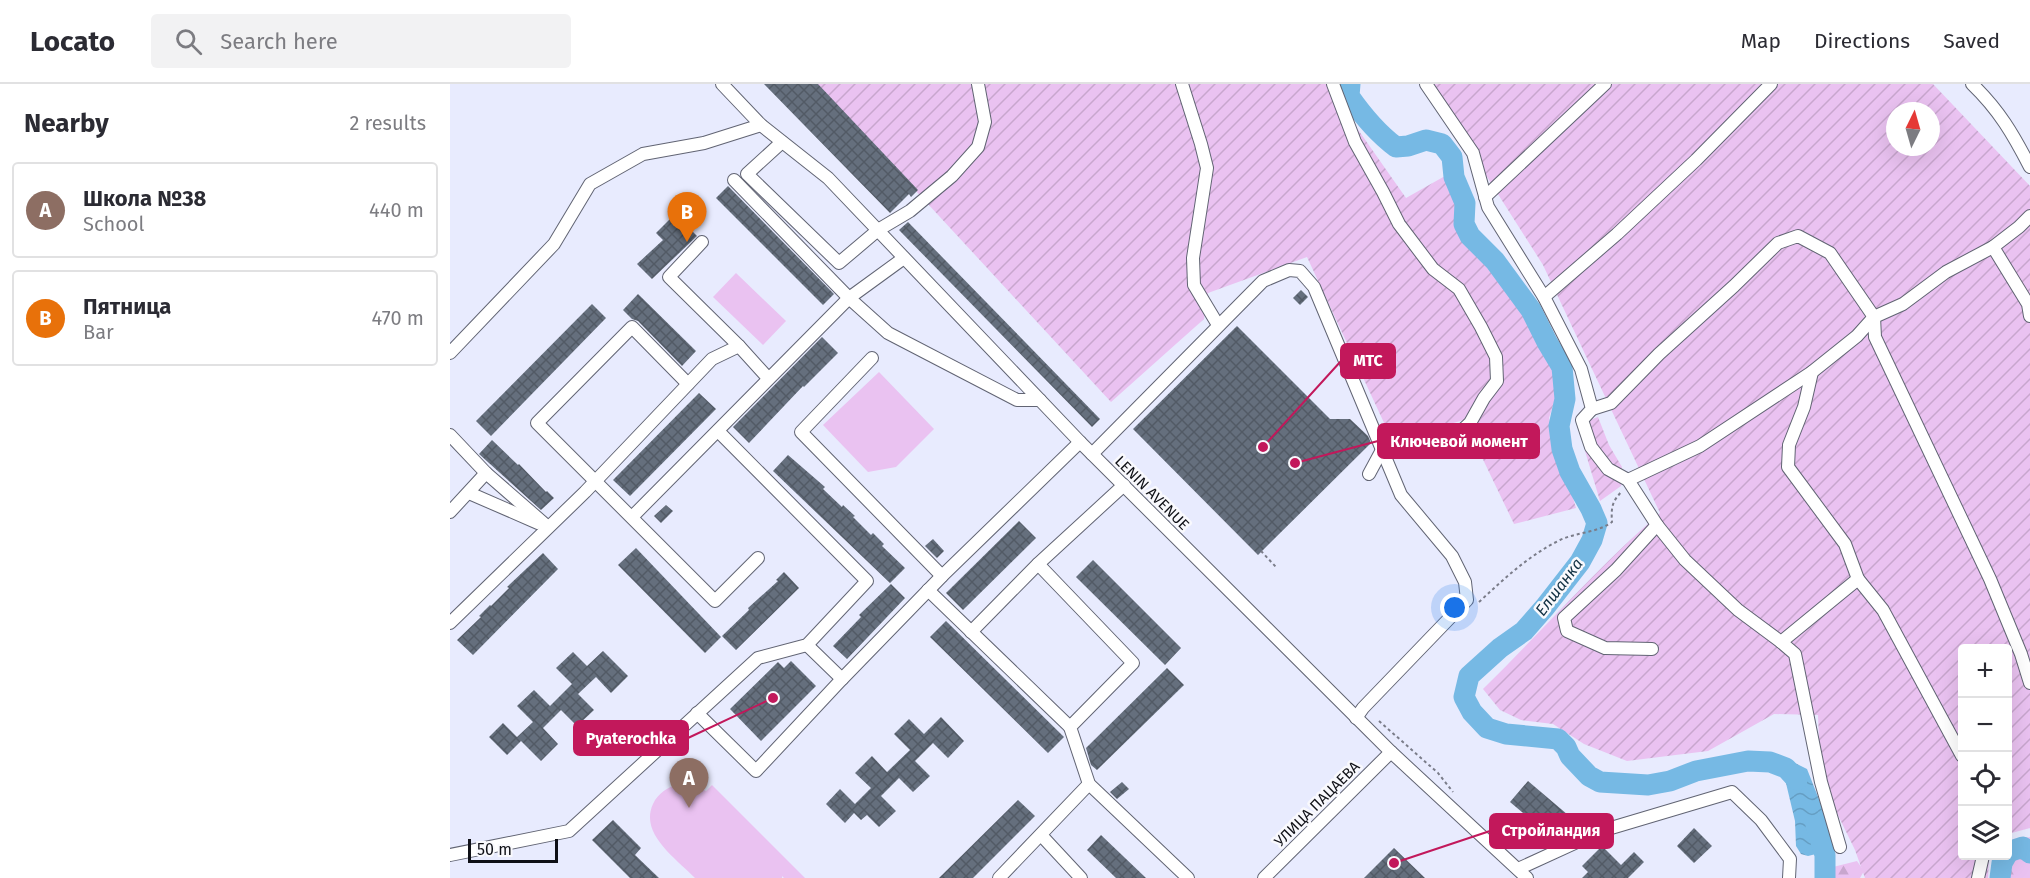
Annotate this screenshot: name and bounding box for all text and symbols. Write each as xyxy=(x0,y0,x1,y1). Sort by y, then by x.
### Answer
search box xyxy=(151,14,571,68)
text: Locato xyxy=(30,25,115,58)
icon: search xyxy=(172,25,205,58)
text: Search here xyxy=(220,28,338,55)
text: Map xyxy=(1741,28,1781,54)
text: Directions xyxy=(1814,28,1910,54)
text: Saved xyxy=(1943,28,2000,54)
north arrow xyxy=(1886,102,1940,156)
text: Nearby xyxy=(24,108,109,139)
text: 2 results xyxy=(349,111,426,135)
text: Школа №38 xyxy=(83,185,206,212)
pin: B xyxy=(668,192,706,242)
text: A xyxy=(40,198,51,222)
text: 440 m xyxy=(369,198,424,222)
text: School xyxy=(83,212,144,236)
text: Пятница xyxy=(83,293,171,320)
text: B xyxy=(39,306,52,330)
text: 470 m xyxy=(372,306,424,330)
text: Bar xyxy=(83,320,114,344)
callout: МТС xyxy=(1341,344,1395,378)
text: МТС xyxy=(1353,351,1384,370)
callout: Ключевой момент xyxy=(1378,424,1539,458)
text: Ключевой момент xyxy=(1390,432,1528,451)
street label: LENIN AVENUE xyxy=(1111,452,1193,534)
water label: Елшанка xyxy=(1531,554,1587,620)
your location xyxy=(1440,593,1469,622)
map controls xyxy=(1958,644,2012,860)
button: + xyxy=(1958,644,2012,698)
button: − xyxy=(1958,698,2012,752)
callout: Pyaterochka xyxy=(574,721,688,755)
text: Pyaterochka xyxy=(586,729,676,748)
button: locate xyxy=(1958,752,2012,806)
street label: УЛИЦА ПАЦАЕВА xyxy=(1271,757,1364,850)
pin: A xyxy=(670,758,708,808)
button: layers xyxy=(1958,806,2012,860)
callout: Стройландия xyxy=(1490,814,1613,848)
text: Стройландия xyxy=(1502,821,1600,840)
scale bar xyxy=(468,836,558,864)
text: 50 m xyxy=(477,840,512,859)

